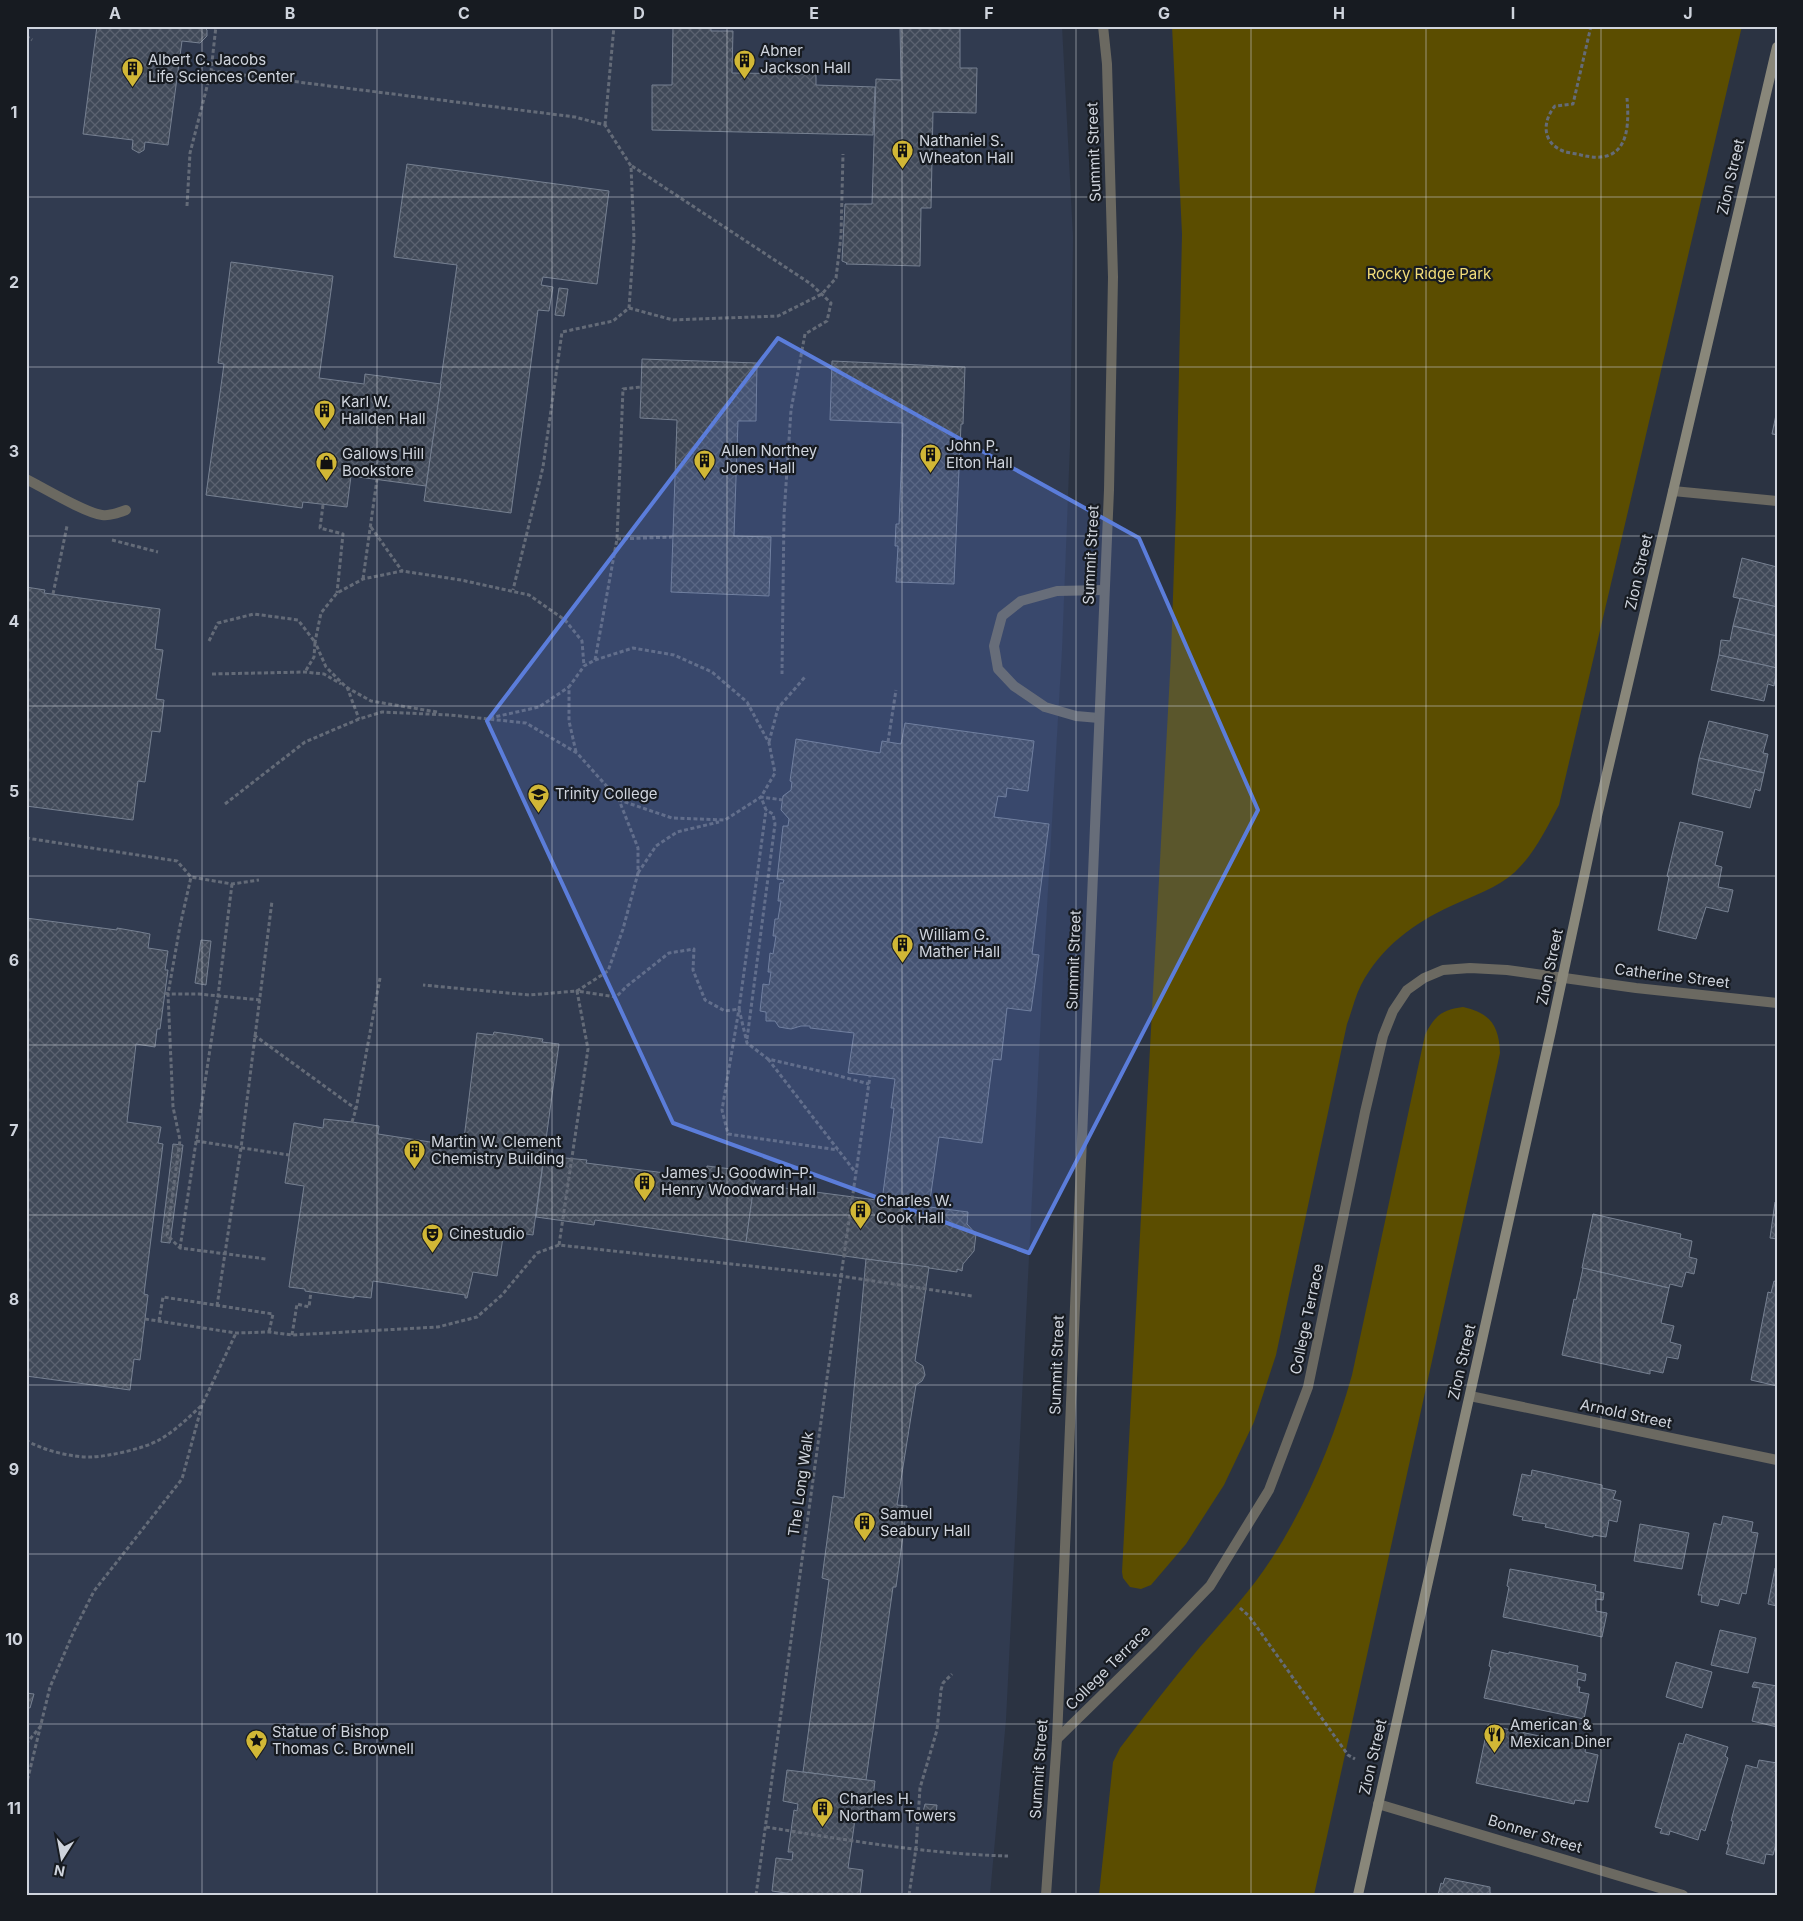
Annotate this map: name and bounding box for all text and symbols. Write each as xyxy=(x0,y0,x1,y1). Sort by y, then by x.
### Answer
text: A xyxy=(109,3,121,23)
text: B xyxy=(285,3,295,23)
text: C xyxy=(458,3,470,23)
text: D xyxy=(633,3,645,23)
text: E xyxy=(809,3,819,23)
text: F xyxy=(984,3,994,23)
text: G xyxy=(1158,3,1170,23)
text: H xyxy=(1333,3,1345,23)
text: I xyxy=(1511,3,1515,23)
text: J xyxy=(1683,3,1693,23)
place label: Abner Jackson Hall xyxy=(760,41,851,77)
building icon: Abner Jackson Hall xyxy=(732,48,756,79)
place label: Albert C. Jacobs Life Sciences Center xyxy=(148,50,295,86)
building icon: Albert C. Jacobs Life Sciences Center xyxy=(120,57,144,88)
text: 1 xyxy=(11,102,17,122)
street label: Summit Street xyxy=(1082,102,1105,202)
place label: Nathaniel S. Wheaton Hall xyxy=(919,131,1014,167)
street label: Zion Street xyxy=(1713,137,1749,217)
building icon: Nathaniel S. Wheaton Hall xyxy=(891,138,915,169)
park label: Rocky Ridge Park xyxy=(1367,264,1492,283)
text: 2 xyxy=(9,272,19,292)
place label: Karl W. Hallden Hall xyxy=(341,392,426,428)
building icon: Karl W. Hallden Hall xyxy=(313,399,337,430)
place label: John P. Elton Hall xyxy=(946,436,1013,472)
text: 3 xyxy=(9,441,19,461)
place label: Allen Northey Jones Hall xyxy=(721,441,818,477)
building icon: John P. Elton Hall xyxy=(918,443,942,474)
place label: Gallows Hill Bookstore xyxy=(342,444,424,480)
building icon: Allen Northey Jones Hall xyxy=(693,448,717,479)
shop icon: Gallows Hill Bookstore xyxy=(314,451,338,482)
street label: Summit Street xyxy=(1078,505,1103,605)
street label: Zion Street xyxy=(1621,532,1657,612)
text: 4 xyxy=(9,611,20,631)
text: 5 xyxy=(9,781,19,801)
school or university icon: Trinity College xyxy=(527,782,551,813)
place label: Trinity College xyxy=(555,784,658,803)
street label: Summit Street xyxy=(1062,910,1085,1010)
place label: William G. Mather Hall xyxy=(919,925,1000,961)
street label: Zion Street xyxy=(1532,927,1567,1007)
building icon: William G. Mather Hall xyxy=(891,932,915,963)
text: 6 xyxy=(9,950,19,970)
street label: Catherine Street xyxy=(1614,959,1731,992)
text: 7 xyxy=(9,1120,19,1140)
place label: Martin W. Clement Chemistry Building xyxy=(431,1132,565,1168)
building icon: Martin W. Clement Chemistry Building xyxy=(403,1139,427,1170)
place label: James J. Goodwin–P. Henry Woodward Hall xyxy=(661,1163,816,1199)
building icon: James J. Goodwin–P. Henry Woodward Hall xyxy=(633,1170,657,1201)
place label: Charles W. Cook Hall xyxy=(876,1191,952,1227)
building icon: Charles W. Cook Hall xyxy=(848,1198,872,1229)
theatre icon: Cinestudio xyxy=(421,1222,445,1253)
place label: Cinestudio xyxy=(449,1224,525,1243)
street label: College Terrace xyxy=(1286,1262,1328,1376)
text: 8 xyxy=(9,1289,19,1309)
street label: Summit Street xyxy=(1045,1315,1068,1415)
street label: Zion Street xyxy=(1444,1322,1480,1402)
street label: Arnold Street xyxy=(1578,1395,1674,1433)
street label: The Long Walk xyxy=(784,1430,817,1538)
text: 9 xyxy=(9,1459,19,1479)
place label: Samuel Seabury Hall xyxy=(880,1504,970,1540)
building icon: Samuel Seabury Hall xyxy=(852,1511,876,1542)
street label: College Terrace xyxy=(1061,1621,1154,1714)
text: 10 xyxy=(5,1629,23,1649)
place label: American & Mexican Diner xyxy=(1510,1715,1612,1751)
street label: Zion Street xyxy=(1355,1717,1391,1797)
street label: Summit Street xyxy=(1026,1718,1051,1819)
place label: Statue of Bishop Thomas C. Brownell xyxy=(272,1722,414,1758)
restaurant icon: American & Mexican Diner xyxy=(1482,1722,1506,1753)
place icon: Statue of Bishop Thomas C. Brownell xyxy=(244,1729,268,1760)
place label: Charles H. Northam Towers xyxy=(839,1789,956,1825)
building icon: Charles H. Northam Towers xyxy=(811,1796,835,1827)
text: 11 xyxy=(7,1798,21,1818)
street label: Bonner Street xyxy=(1486,1810,1585,1857)
north arrow xyxy=(38,1834,88,1884)
text: N xyxy=(53,1862,66,1881)

